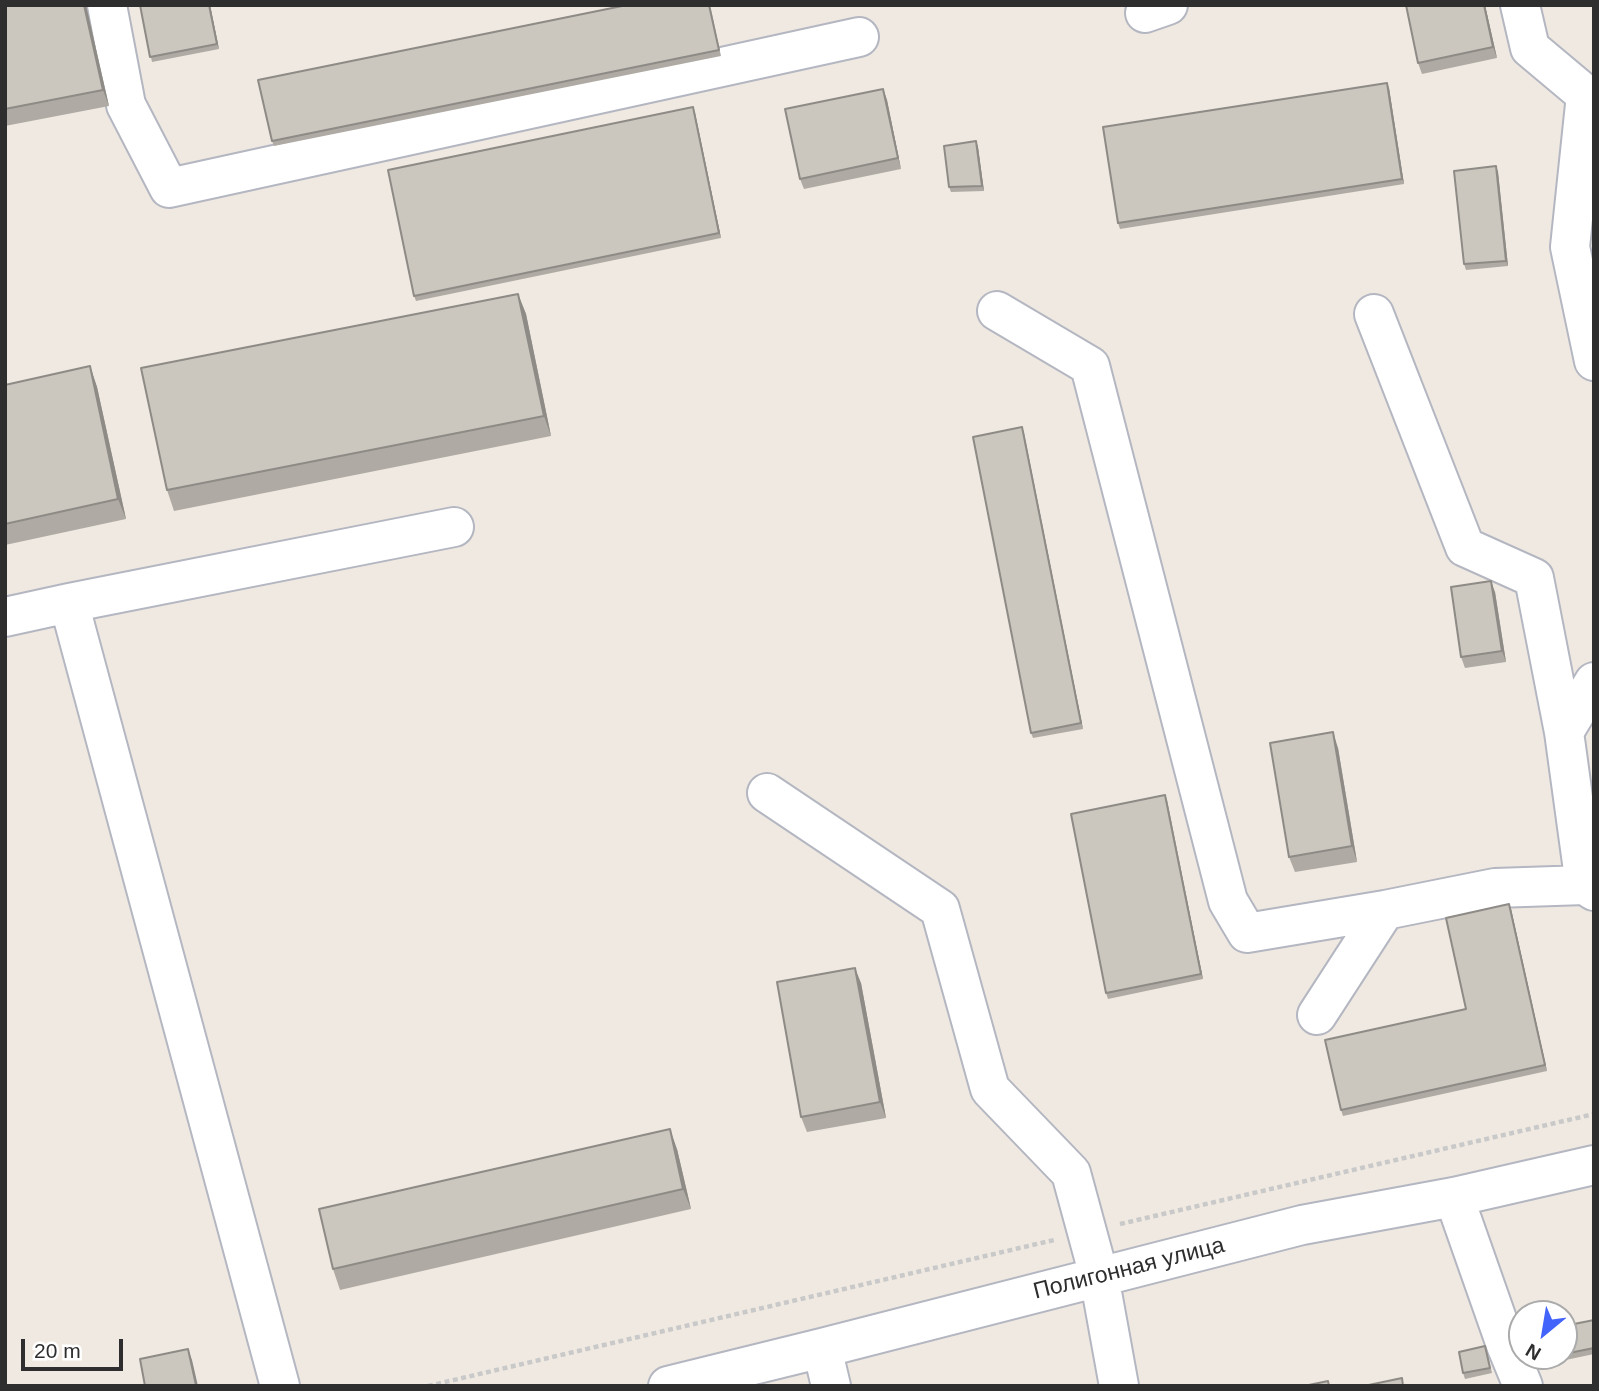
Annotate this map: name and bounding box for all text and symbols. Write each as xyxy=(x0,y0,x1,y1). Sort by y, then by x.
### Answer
street label: Полигонная улица xyxy=(1031,1232,1227,1306)
north arrow xyxy=(1508,1300,1578,1370)
scale bar xyxy=(24,1324,126,1368)
text: 20 m xyxy=(34,1339,81,1362)
text: N xyxy=(1522,1339,1544,1364)

